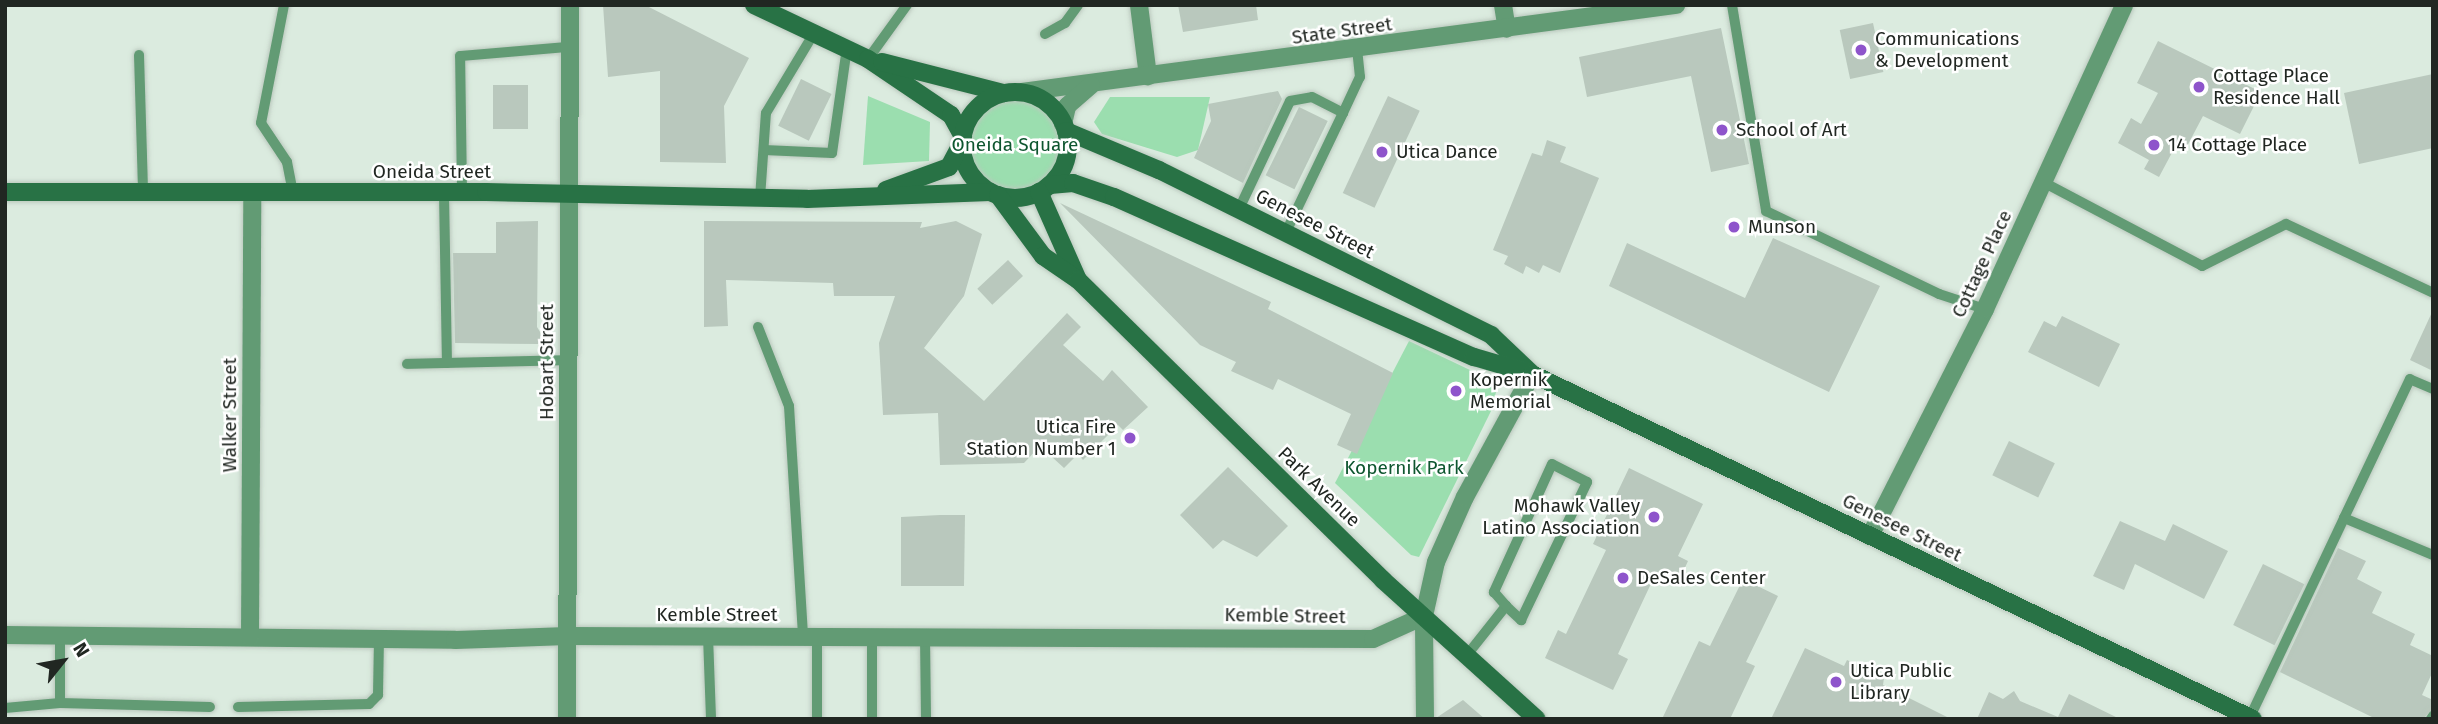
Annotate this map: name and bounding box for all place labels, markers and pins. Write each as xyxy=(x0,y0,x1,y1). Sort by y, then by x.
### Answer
place label: Communications & Development xyxy=(1875,28,2019,72)
marker: Communications & Development xyxy=(1853,42,1869,58)
place label: Cottage Place Residence Hall xyxy=(2213,65,2340,109)
marker: Cottage Place Residence Hall xyxy=(2191,79,2207,95)
place label: School of Art xyxy=(1736,119,1847,141)
marker: School of Art xyxy=(1714,122,1730,138)
place label: 14 Cottage Place xyxy=(2168,134,2307,156)
marker: 14 Cottage Place xyxy=(2146,137,2162,153)
place label: Utica Dance xyxy=(1396,141,1498,163)
marker: Utica Dance xyxy=(1374,144,1390,160)
place label: Munson xyxy=(1748,216,1816,238)
marker: Munson xyxy=(1726,219,1742,235)
place label: Kopernik Memorial xyxy=(1470,369,1551,413)
marker: Kopernik Memorial xyxy=(1448,383,1464,399)
place label: Utica Fire Station Number 1 xyxy=(967,416,1116,460)
marker: Utica Fire Station Number 1 xyxy=(1122,430,1138,446)
place label: Mohawk Valley Latino Association xyxy=(1482,495,1640,539)
marker: Mohawk Valley Latino Association xyxy=(1646,509,1662,525)
place label: DeSales Center xyxy=(1637,567,1766,589)
marker: DeSales Center xyxy=(1615,570,1631,586)
place label: Utica Public Library xyxy=(1850,660,1952,704)
marker: Utica Public Library xyxy=(1828,674,1844,690)

